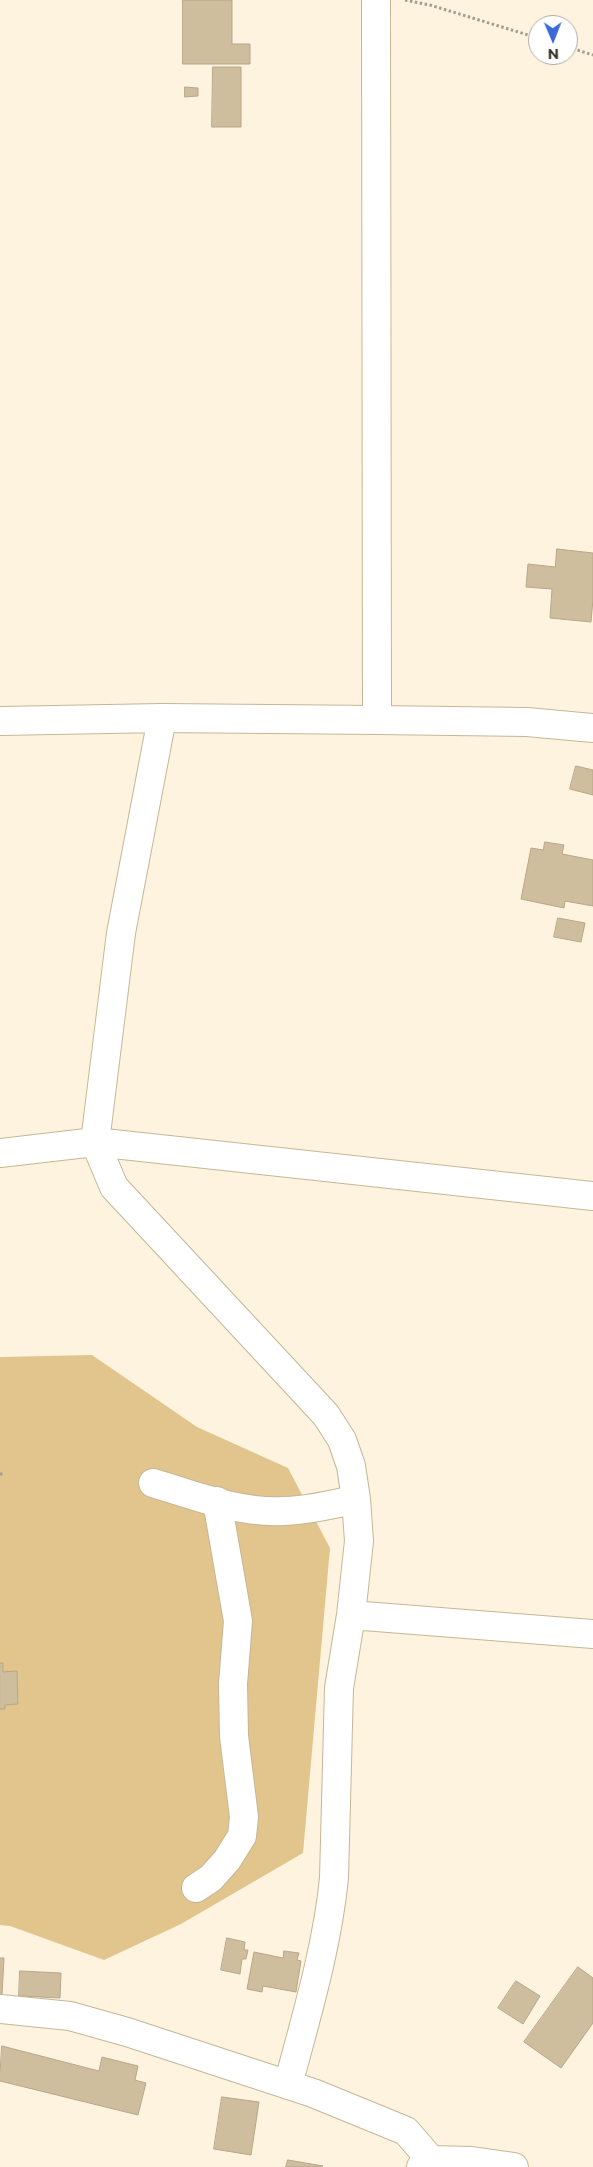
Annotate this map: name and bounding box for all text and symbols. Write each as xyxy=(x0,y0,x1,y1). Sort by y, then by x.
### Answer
north arrow xyxy=(528,15,578,65)
text: N xyxy=(547,45,559,63)

